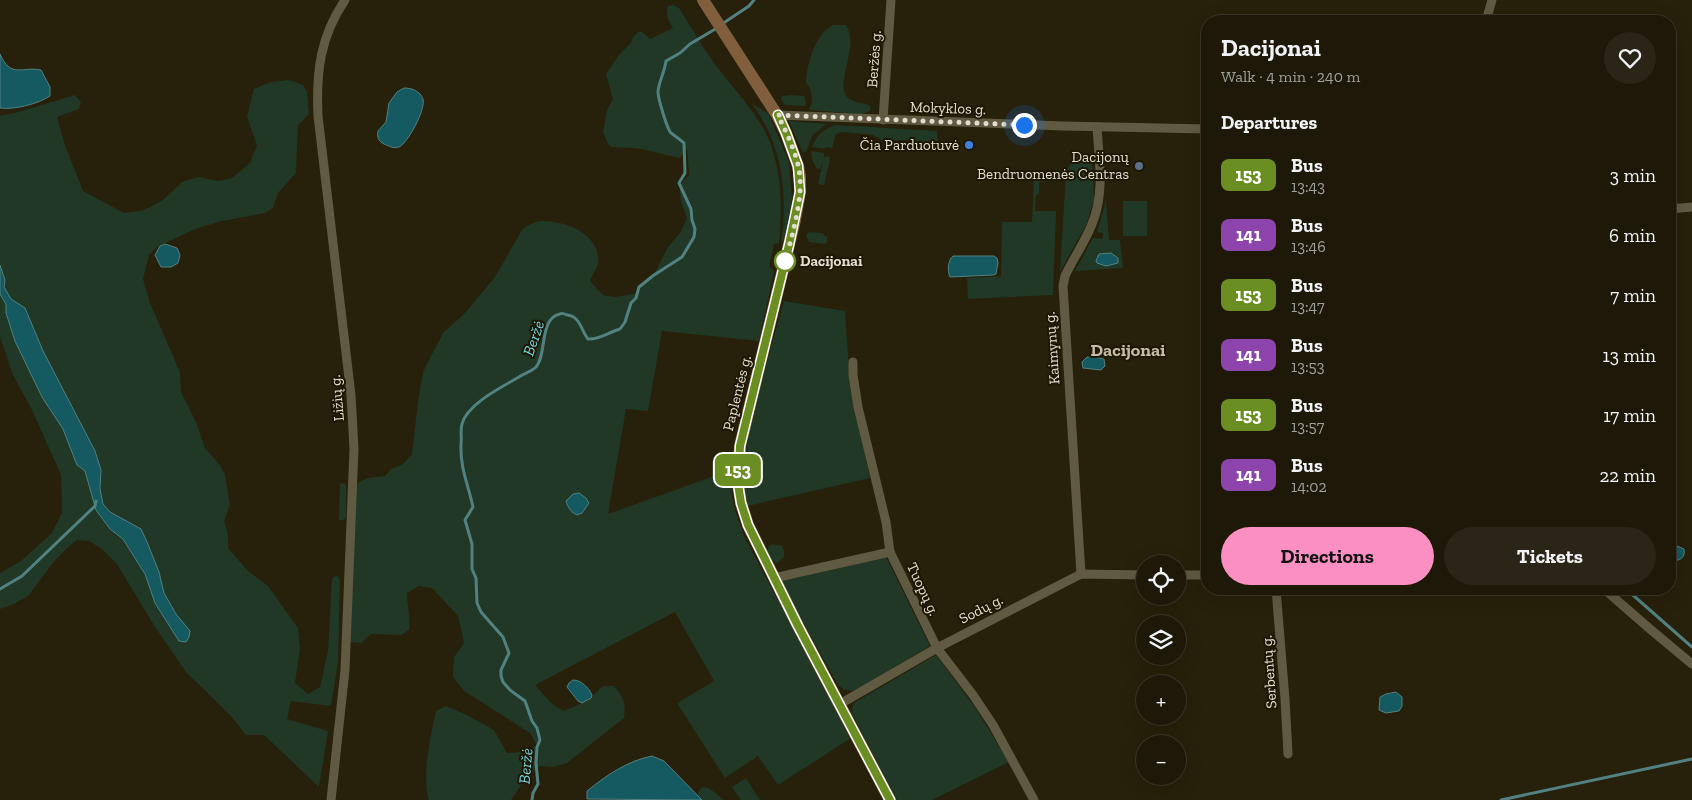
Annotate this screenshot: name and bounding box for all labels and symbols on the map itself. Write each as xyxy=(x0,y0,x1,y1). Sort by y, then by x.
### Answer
street label: Beržės g. xyxy=(863,30,885,88)
street label: Mokyklos g. xyxy=(909,98,987,118)
your location xyxy=(1012,113,1037,138)
place label: Čia Parduotuvė xyxy=(860,136,959,154)
marker: Čia Parduotuvė xyxy=(963,139,975,151)
place label: Dacijonų Bendruomenės Centras xyxy=(977,148,1130,183)
marker: Dacijonų Bendruomenės Centras xyxy=(1133,160,1145,172)
marker: Dacijonai xyxy=(774,250,796,272)
place label: Dacijonai xyxy=(800,252,863,270)
street label: Kaimynų g. xyxy=(1040,311,1064,385)
water label: Beržė xyxy=(519,318,548,358)
district label: Dacijonai xyxy=(1091,339,1166,361)
street label: Paplentės g. xyxy=(719,353,755,433)
street label: Ližių g. xyxy=(326,374,348,422)
line badge: 153 xyxy=(709,454,767,486)
street label: Tuopų g. xyxy=(903,560,943,618)
street label: Sodų g. xyxy=(956,590,1006,628)
street label: Serbentų g. xyxy=(1257,635,1281,709)
water label: Beržė xyxy=(514,747,537,785)

